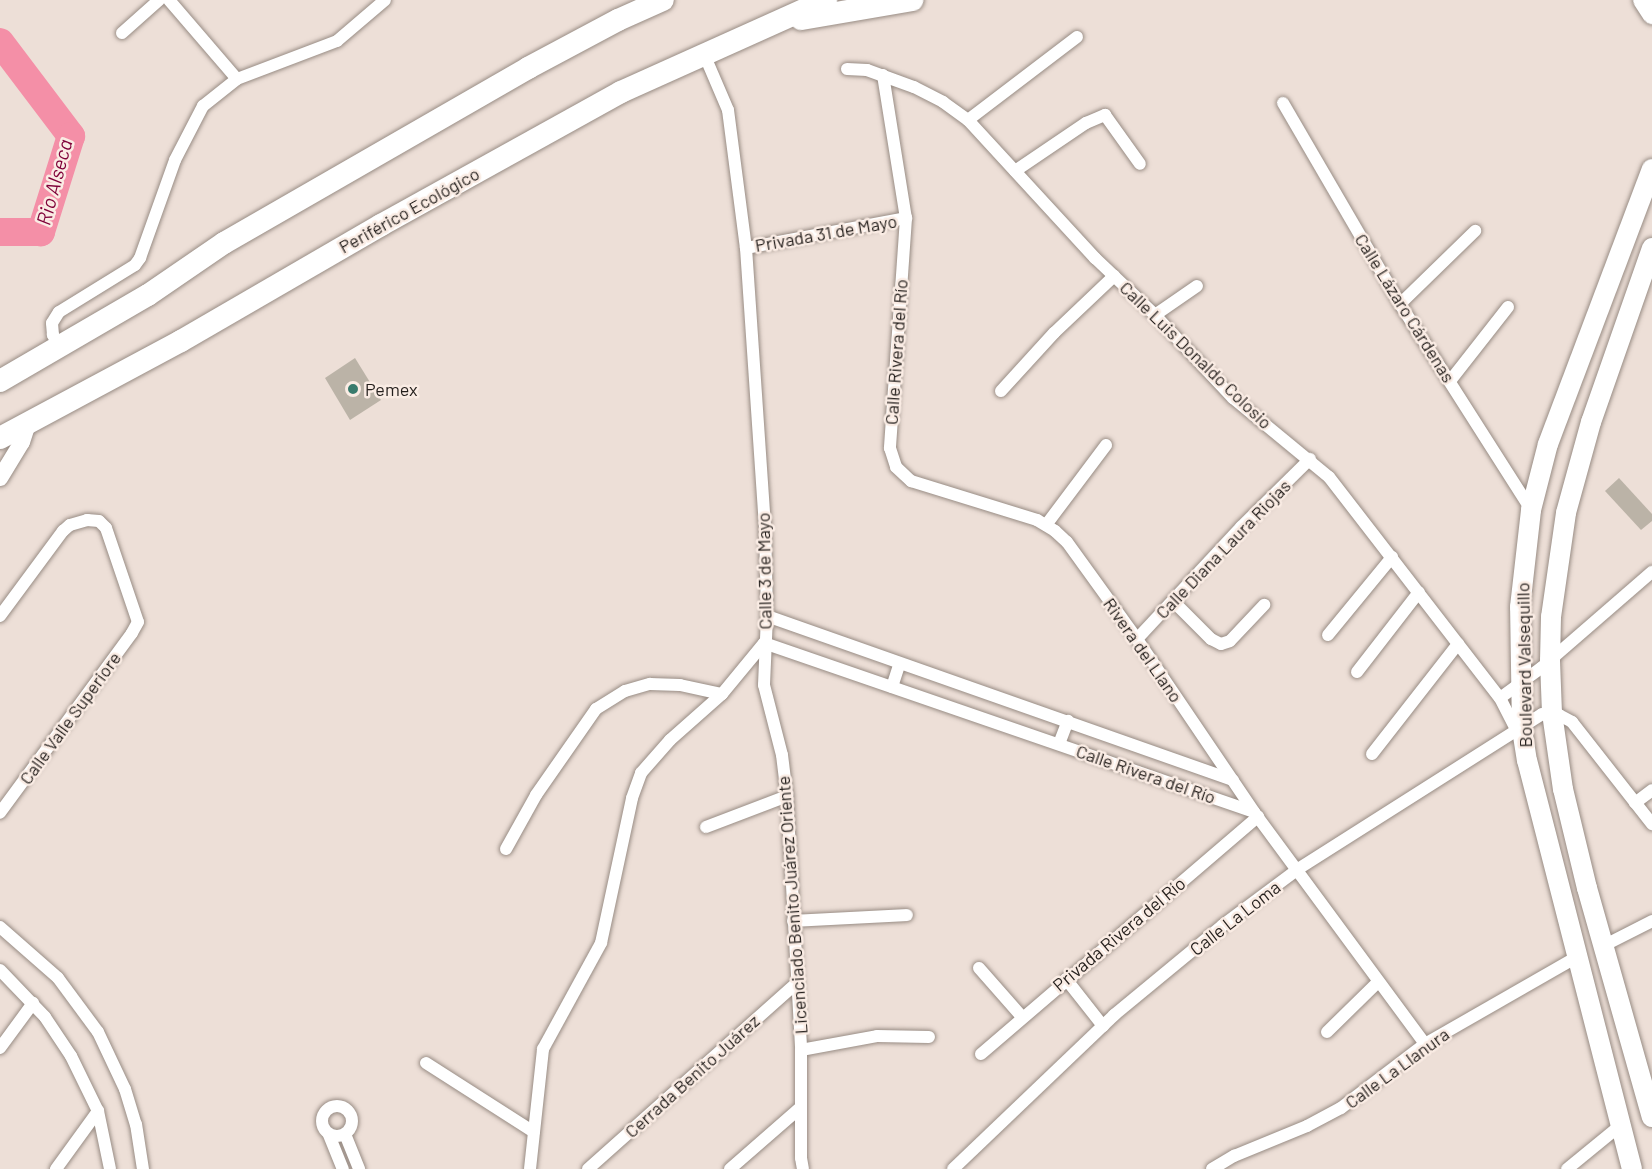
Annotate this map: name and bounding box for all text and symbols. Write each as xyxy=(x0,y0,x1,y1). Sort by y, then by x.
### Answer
water label: Rio Alseca xyxy=(31,136,77,228)
street label: Periférico Ecológico xyxy=(335,162,483,258)
street label: Privada 31 de Mayo xyxy=(753,210,899,256)
street label: Calle Lázaro Cárdenas xyxy=(1350,230,1460,386)
street label: Calle Luis Donaldo Colosio xyxy=(1115,277,1277,433)
street label: Calle Rivera del Río xyxy=(880,278,912,426)
place label: Pemex xyxy=(365,378,418,400)
marker: Pemex xyxy=(346,382,360,396)
street label: Calle Diana Laura Riojas xyxy=(1151,475,1295,623)
street label: Calle 3 de Mayo xyxy=(752,512,776,630)
street label: Boulevard Valsequillo xyxy=(1512,582,1536,748)
street label: Rivera del Llano xyxy=(1099,593,1187,707)
street label: Calle Valle Superiore xyxy=(15,648,125,788)
street label: Calle Rivera del Río xyxy=(1073,740,1219,808)
street label: Licenciado Benito Juárez Oriente xyxy=(772,775,812,1035)
street label: Privada Rivera del Río xyxy=(1048,872,1190,996)
street label: Calle La Loma xyxy=(1186,876,1284,960)
street label: Cerrada Benito Juárez xyxy=(620,1010,764,1142)
street label: Calle La Llanura xyxy=(1341,1023,1453,1113)

